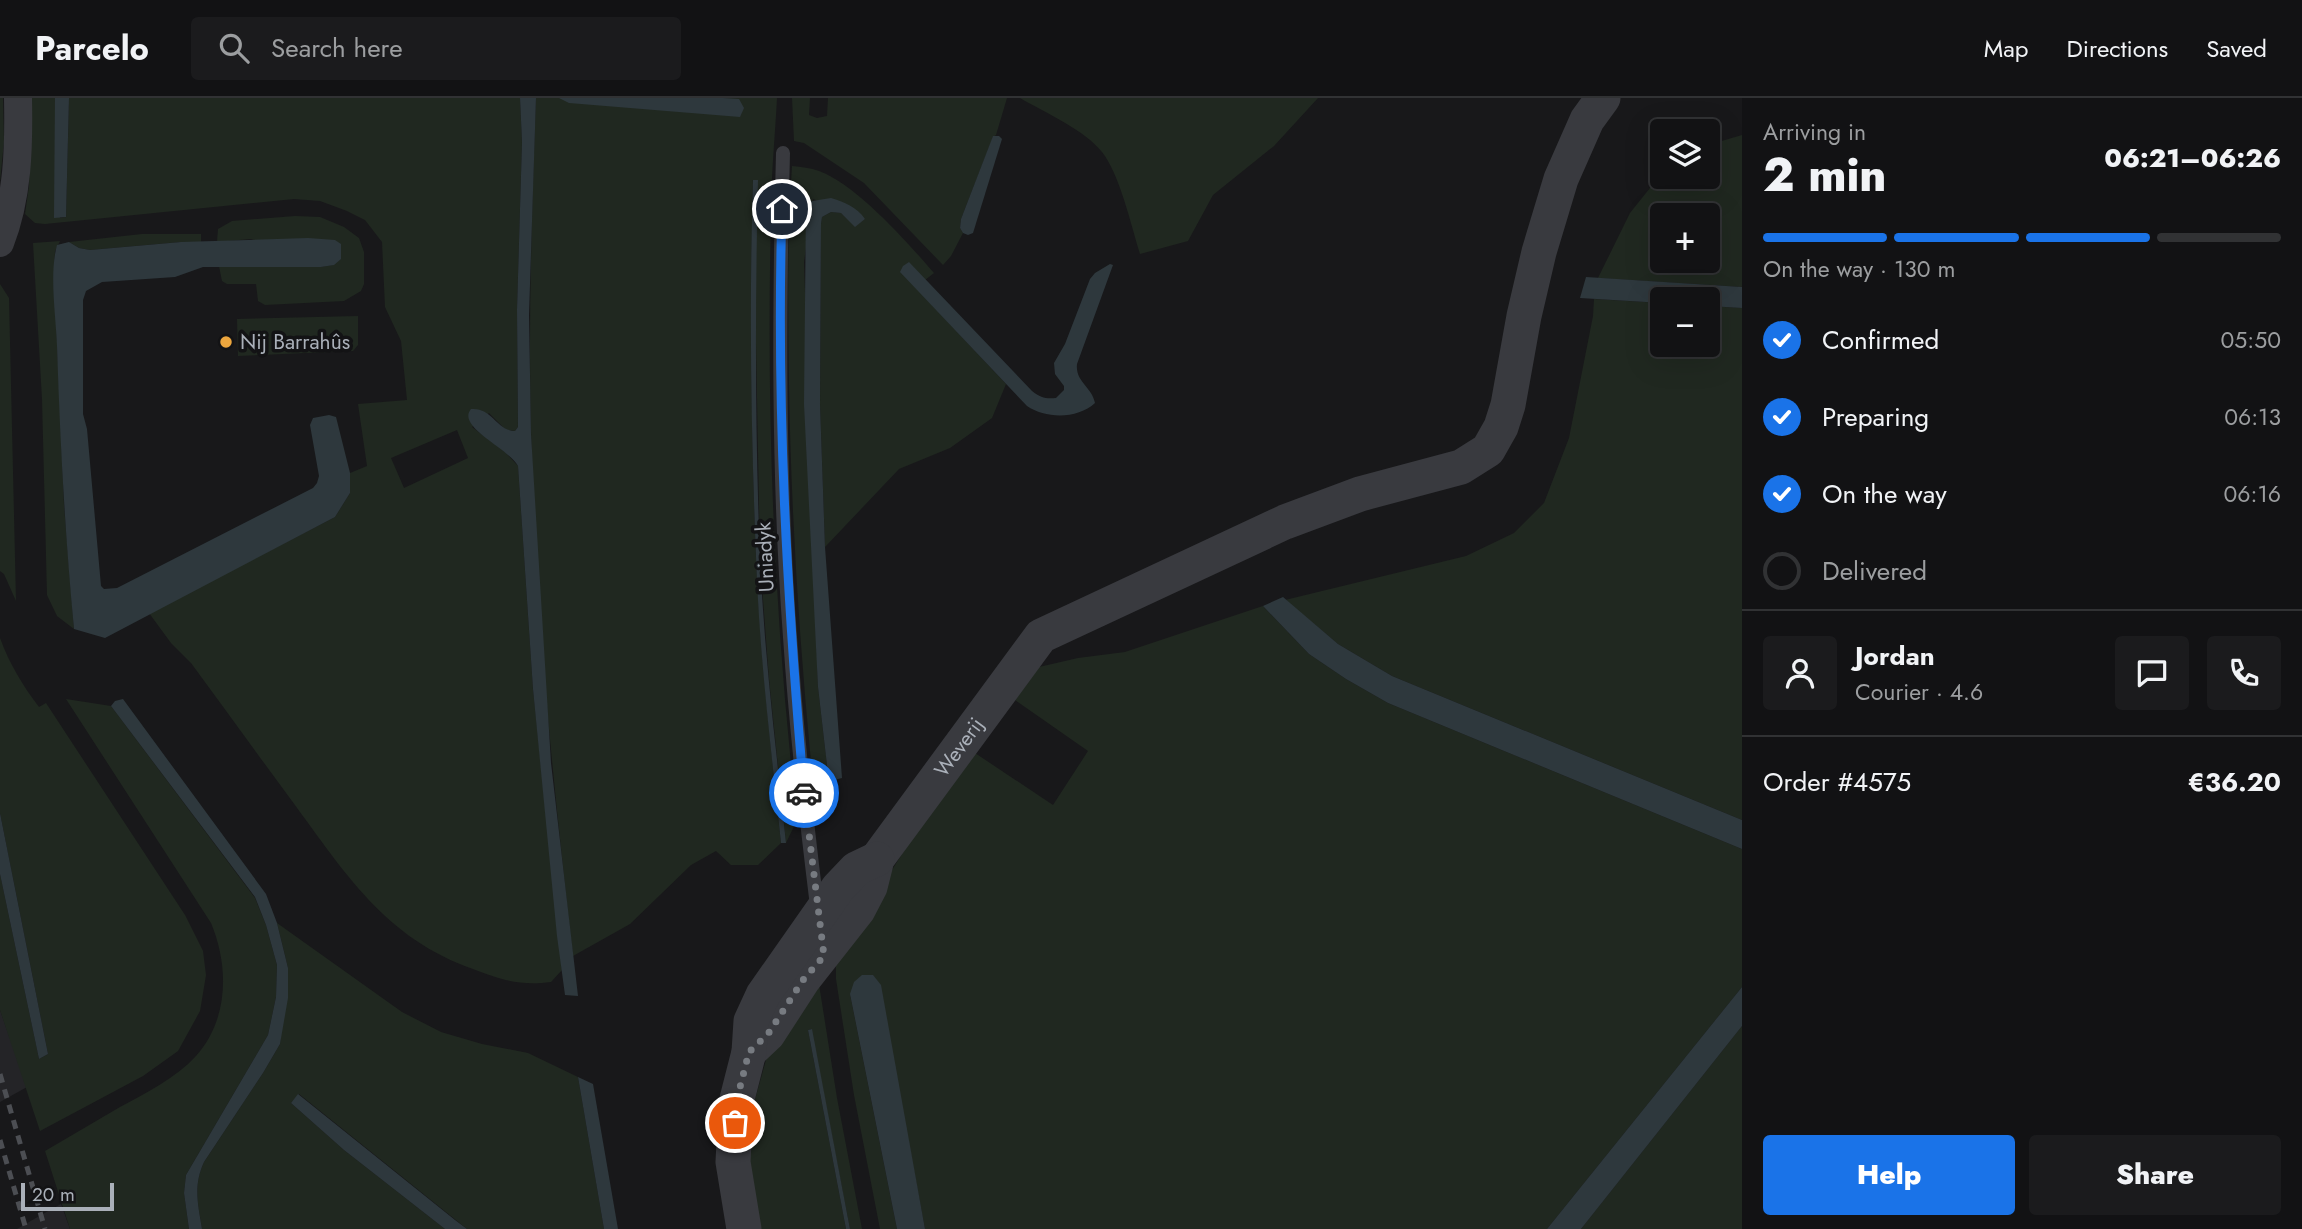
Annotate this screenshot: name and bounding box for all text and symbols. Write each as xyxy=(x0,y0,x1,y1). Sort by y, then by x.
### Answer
search box xyxy=(191,17,681,80)
text: Parcelo xyxy=(35,25,149,72)
icon: search xyxy=(215,29,253,67)
text: Search here xyxy=(271,29,403,67)
text: Map xyxy=(1984,31,2029,66)
text: Directions xyxy=(2067,31,2168,66)
text: Saved xyxy=(2206,31,2267,66)
text: Arriving in xyxy=(1763,115,1866,149)
map controls xyxy=(1650,119,1720,357)
button: layers xyxy=(1650,119,1720,189)
text: 06:21–06:26 xyxy=(2104,139,2281,177)
text: 2 min xyxy=(1763,142,1887,208)
pin xyxy=(752,179,812,239)
icon: home xyxy=(763,190,801,228)
button: + xyxy=(1650,203,1720,273)
text: On the way · 130 m xyxy=(1763,252,1955,286)
button: − xyxy=(1650,287,1720,357)
icon: check xyxy=(1763,321,1801,359)
text: Confirmed xyxy=(1822,321,1939,359)
text: 05:50 xyxy=(2221,323,2281,357)
place label: Nij Barrahûs xyxy=(240,327,350,357)
marker: Nij Barrahûs xyxy=(218,334,234,350)
icon: check xyxy=(1763,398,1801,436)
text: Preparing xyxy=(1822,398,1929,436)
text: 06:13 xyxy=(2224,400,2281,434)
icon: check xyxy=(1763,475,1801,513)
text: On the way xyxy=(1822,475,1947,513)
text: 06:16 xyxy=(2223,477,2281,511)
street label: Uniadyk xyxy=(748,520,782,593)
text: Delivered xyxy=(1822,552,1927,590)
button: person xyxy=(1763,636,1837,710)
button: chat xyxy=(2115,636,2189,710)
button: phone xyxy=(2207,636,2281,710)
text: Jordan xyxy=(1855,637,1935,675)
text: Courier · 4.6 xyxy=(1855,675,1983,709)
street label: Weverij xyxy=(927,711,991,783)
courier xyxy=(769,758,839,828)
text: Order #4575 xyxy=(1763,763,1911,801)
text: €36.20 xyxy=(2188,763,2281,801)
icon: car xyxy=(785,774,823,812)
pin xyxy=(705,1093,765,1153)
icon: bag xyxy=(716,1104,754,1142)
button: Help xyxy=(1763,1135,2015,1215)
button: Share xyxy=(2029,1135,2281,1215)
scale bar xyxy=(21,1180,114,1212)
text: 20 m xyxy=(32,1181,75,1208)

